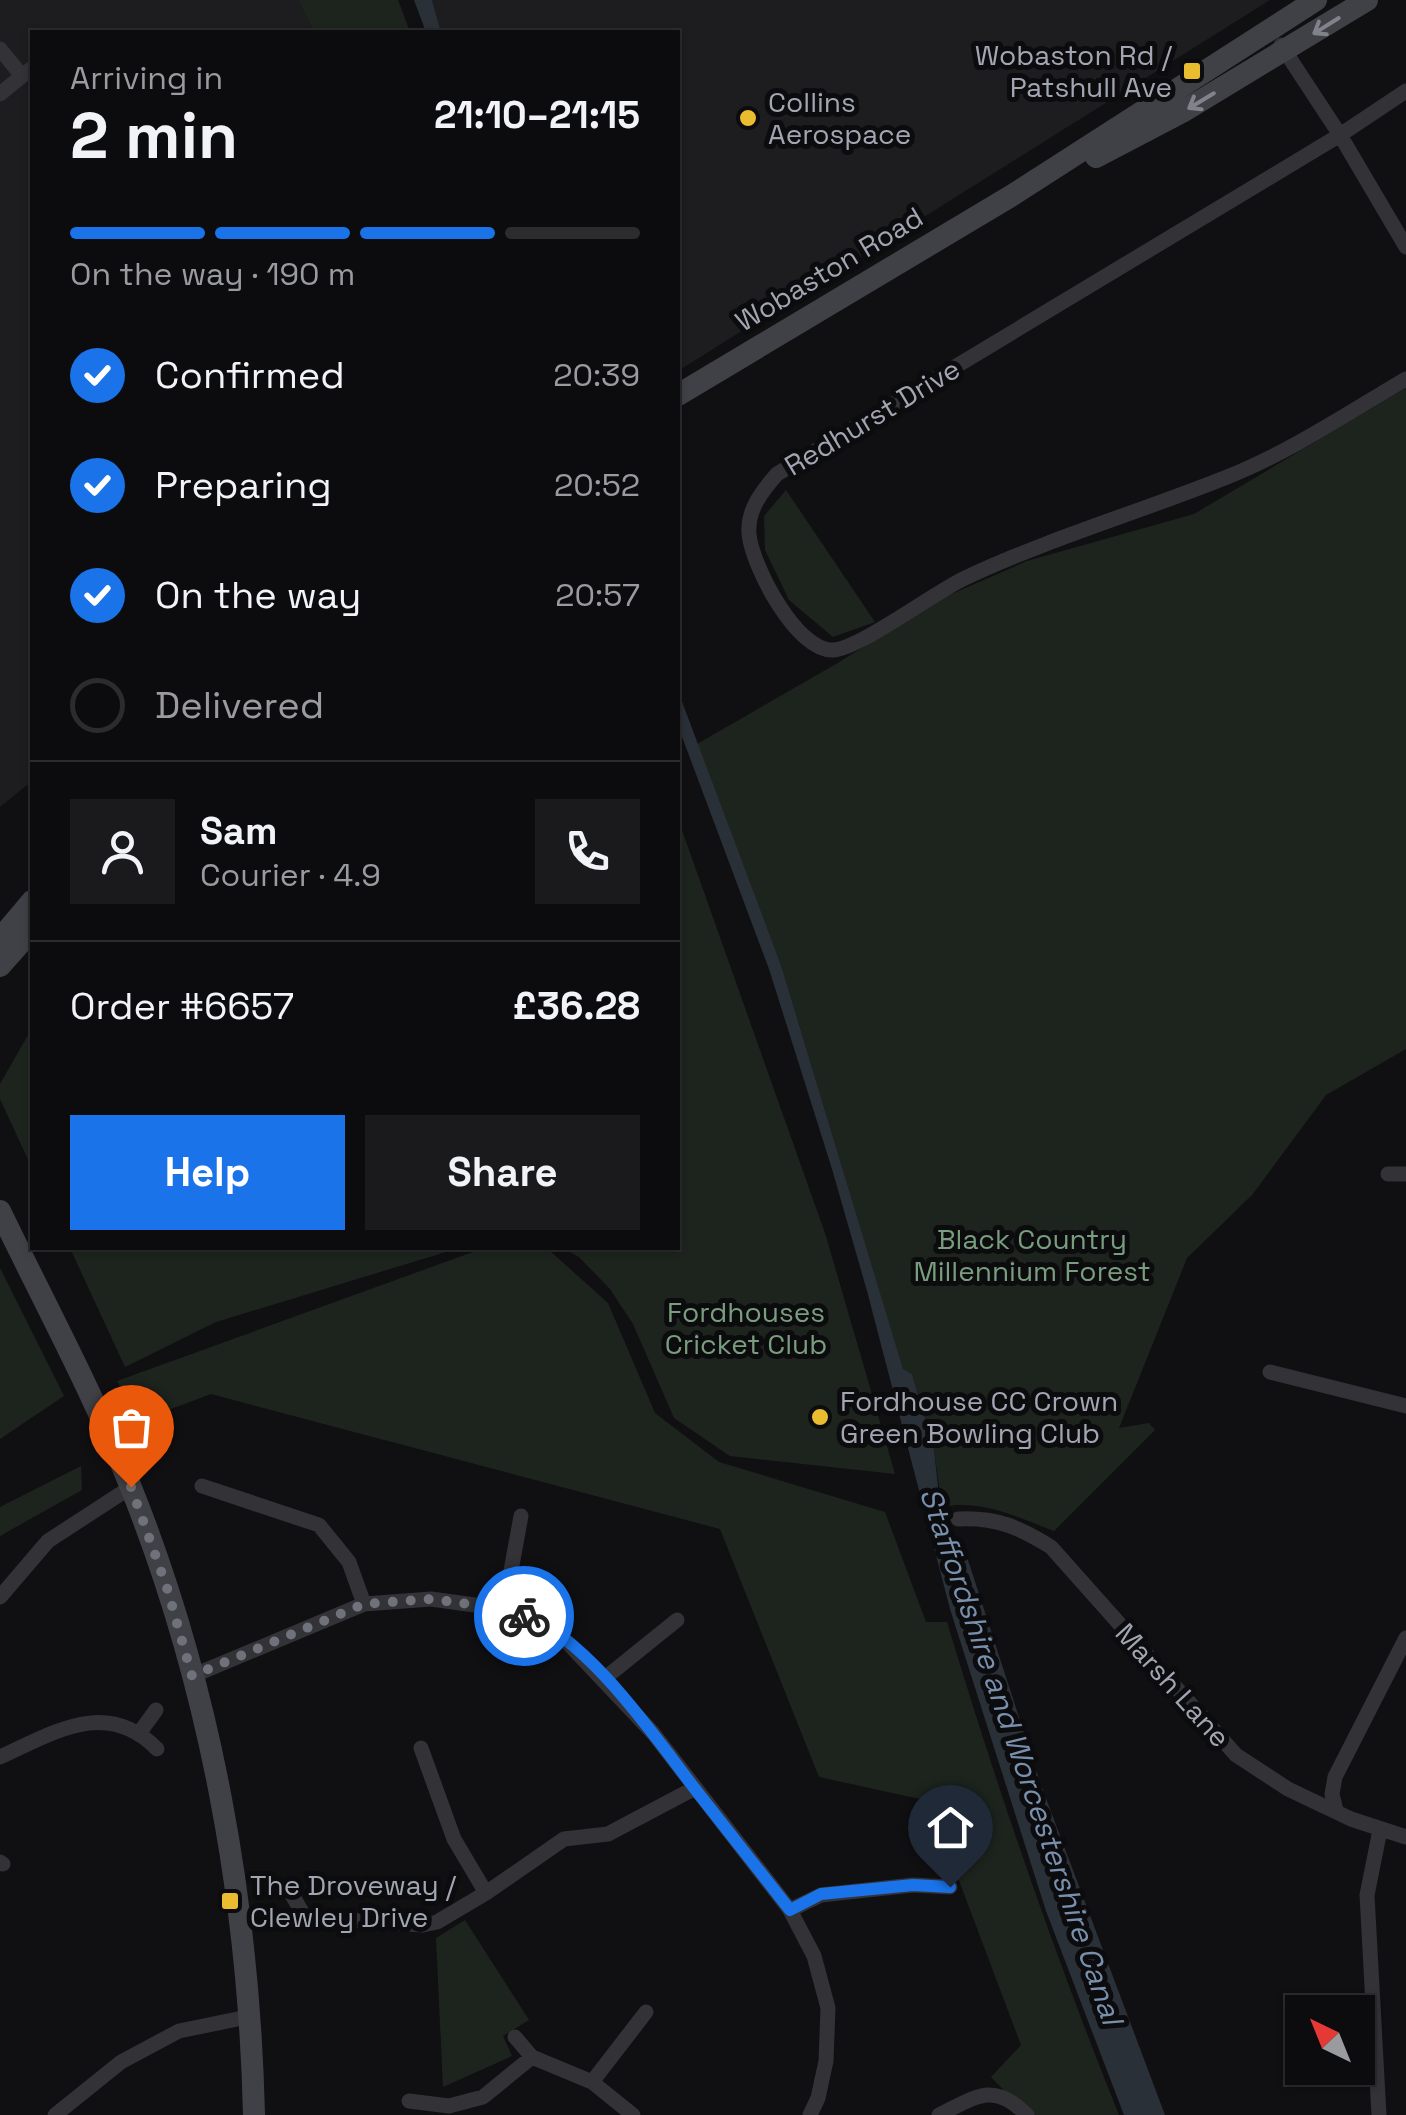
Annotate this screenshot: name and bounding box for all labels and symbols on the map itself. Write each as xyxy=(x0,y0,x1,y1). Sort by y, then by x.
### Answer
one-way arrow xyxy=(1312,15,1341,36)
place label: Wobaston Rd / Patshull Ave xyxy=(975,37,1173,105)
marker: Wobaston Rd / Patshull Ave xyxy=(1181,60,1203,82)
place label: Collins Aerospace xyxy=(768,84,911,152)
one-way arrow xyxy=(1187,91,1216,111)
marker: Collins Aerospace xyxy=(737,107,759,129)
street label: Wobaston Road xyxy=(729,199,929,339)
street label: Redhurst Drive xyxy=(778,351,966,483)
park label: Black Country Millennium Forest xyxy=(913,1221,1151,1289)
park label: Fordhouses Cricket Club xyxy=(665,1294,827,1362)
place label: Fordhouse CC Crown Green Bowling Club xyxy=(840,1383,1118,1451)
pin xyxy=(89,1385,174,1488)
marker: Fordhouse CC Crown Green Bowling Club xyxy=(809,1406,831,1428)
water label: Staffordshire and Worcestershire Canal xyxy=(911,1482,1133,2033)
courier xyxy=(474,1566,574,1666)
street label: Marsh Lane xyxy=(1108,1615,1238,1755)
pin xyxy=(908,1785,993,1888)
place label: The Droveway / Clewley Drive xyxy=(250,1867,457,1935)
marker: The Droveway / Clewley Drive xyxy=(219,1890,241,1912)
north arrow xyxy=(1285,1995,1375,2085)

